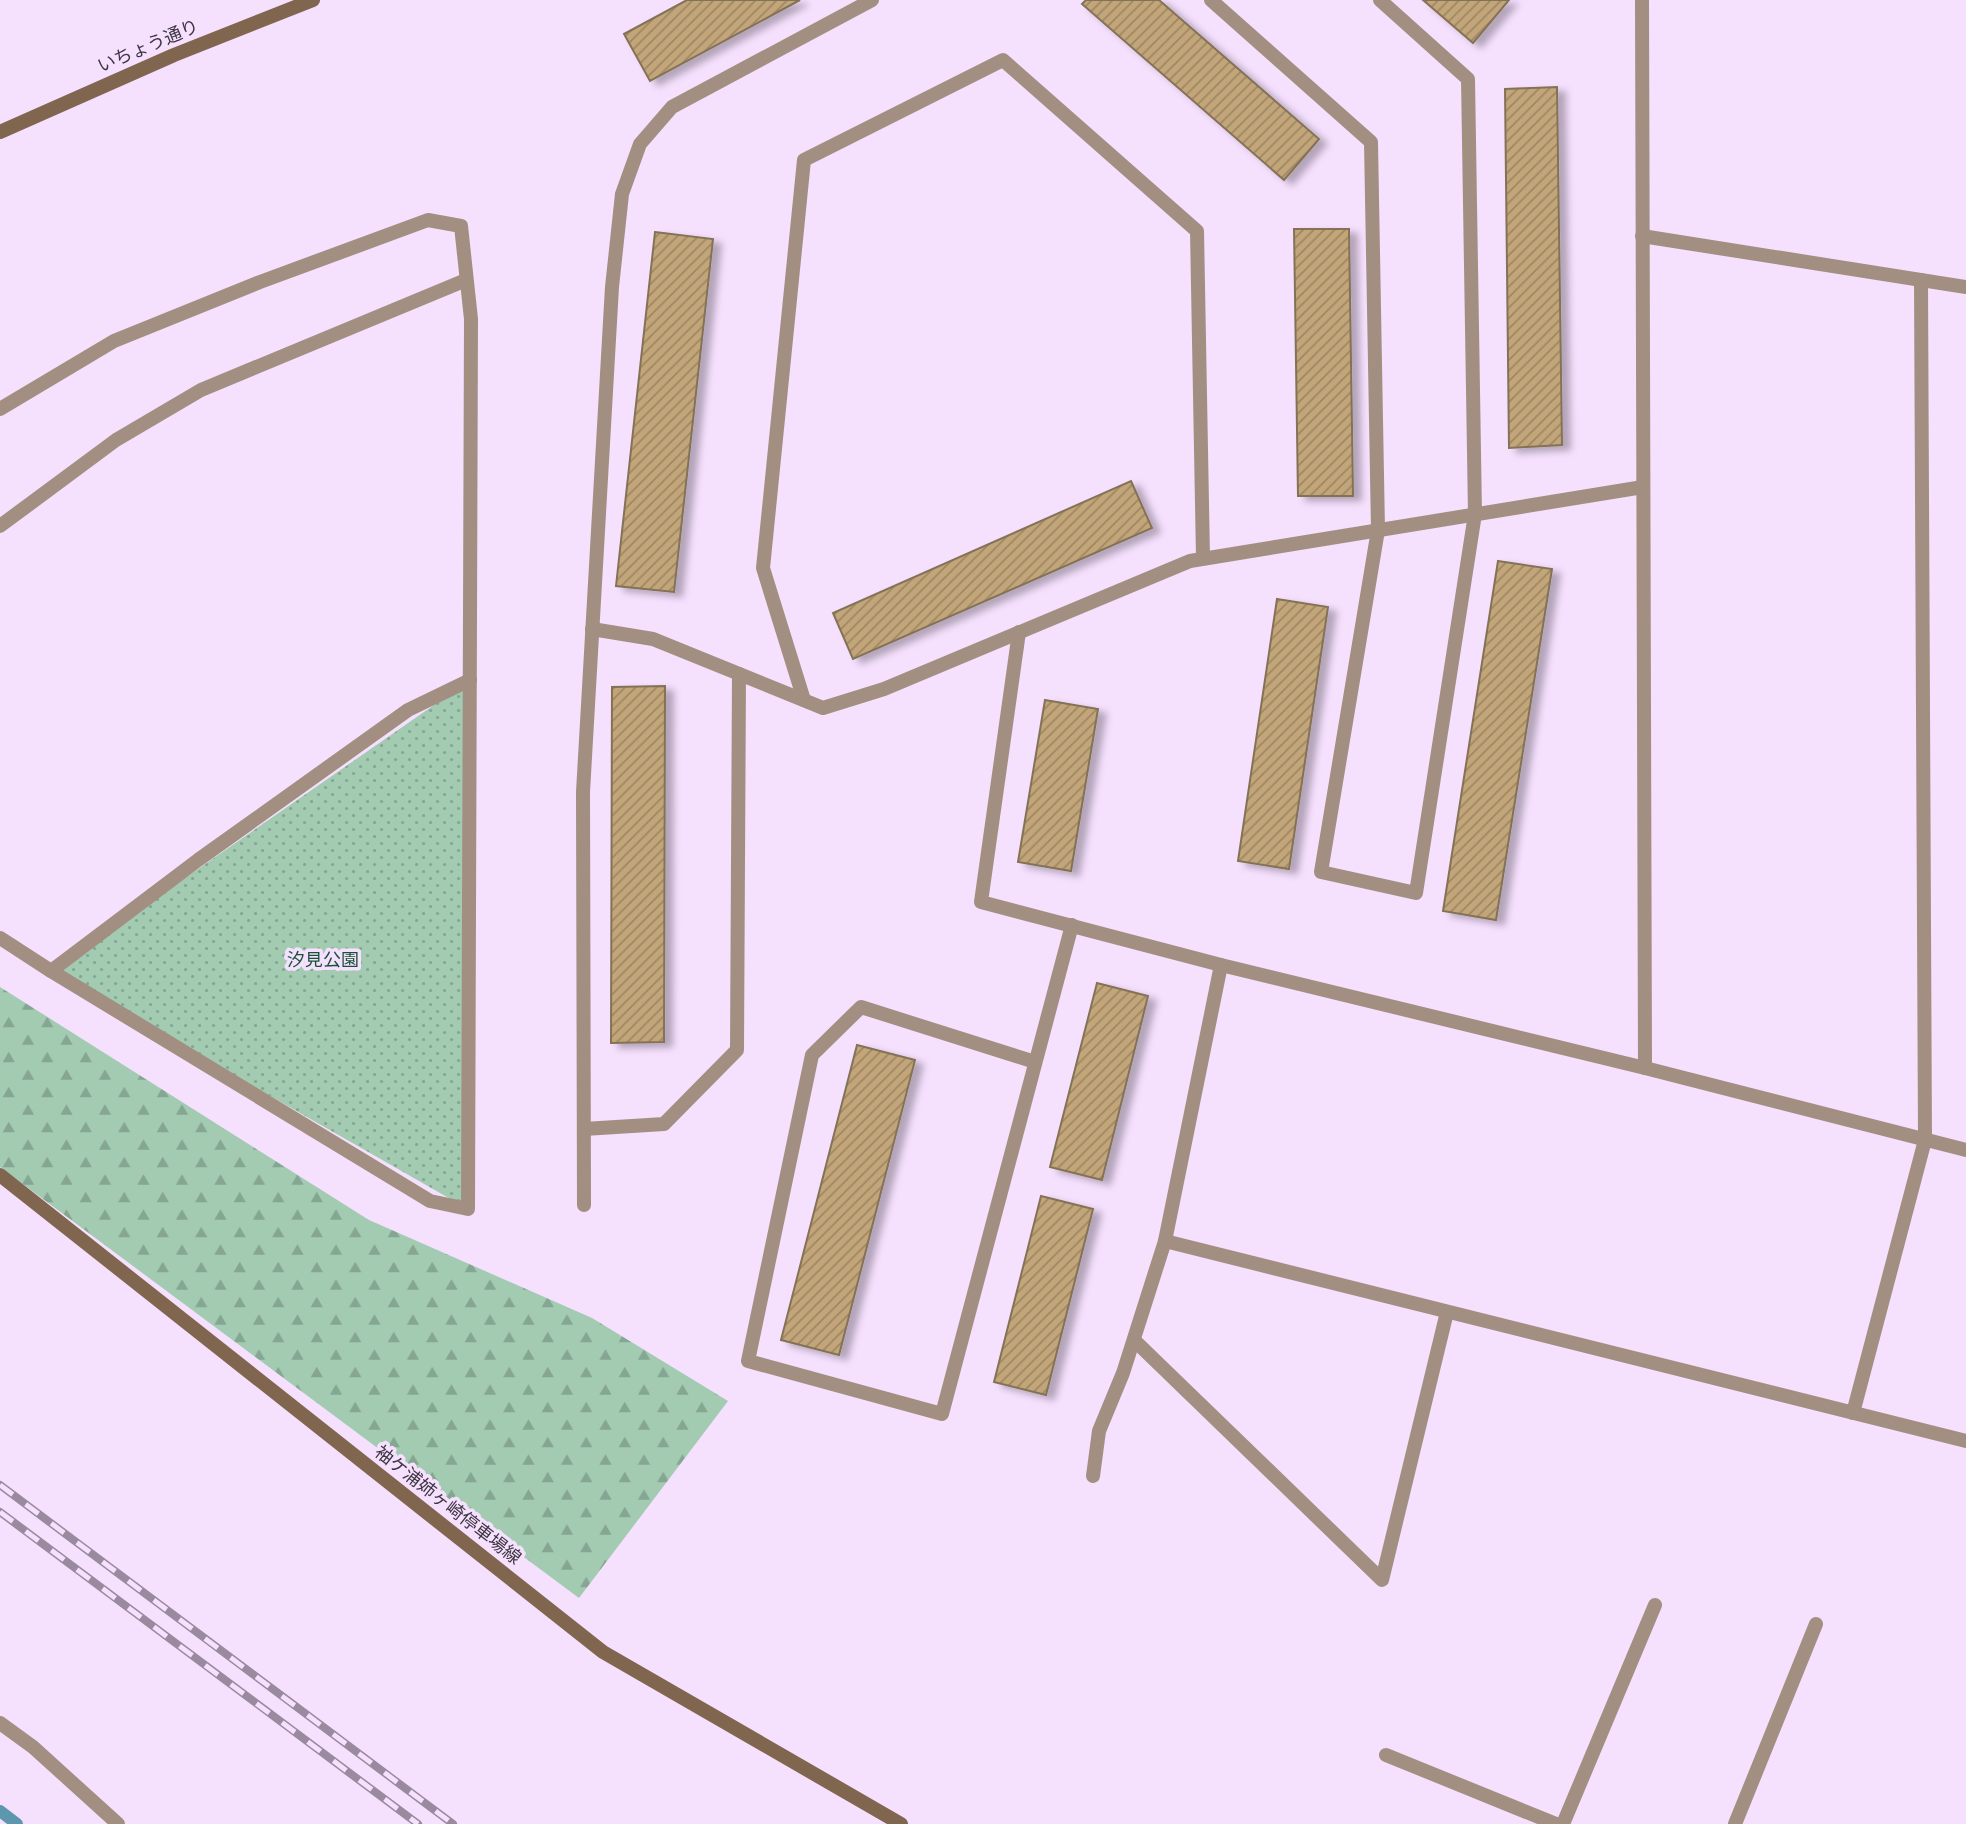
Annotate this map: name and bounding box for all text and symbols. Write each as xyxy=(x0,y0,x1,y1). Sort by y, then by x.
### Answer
street label: いちょう通り xyxy=(94,15,201,75)
park label: 汐見公園 xyxy=(287,949,359,969)
street label: 袖ケ浦姉ヶ崎停車場線 xyxy=(372,1441,526,1568)

